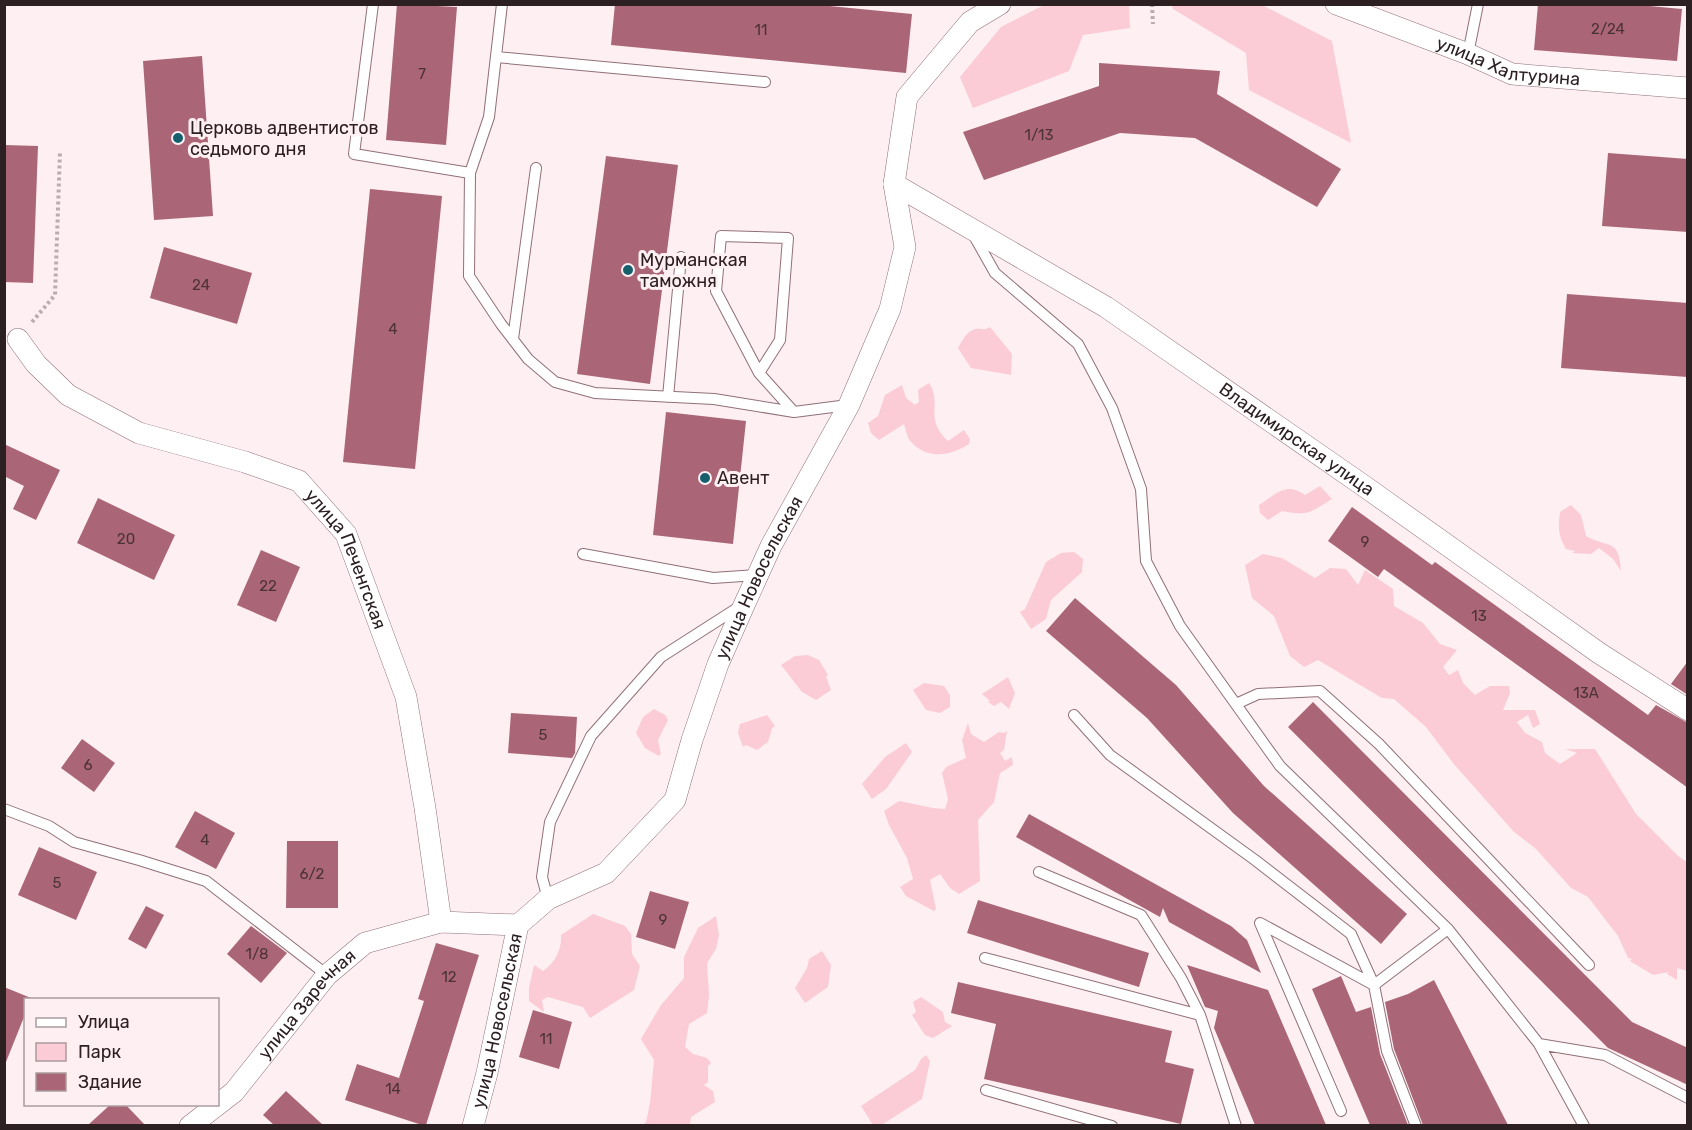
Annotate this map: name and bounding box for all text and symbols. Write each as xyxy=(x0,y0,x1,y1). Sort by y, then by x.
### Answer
house number: 2/24 xyxy=(1591,20,1625,38)
house number: 11 xyxy=(755,21,767,39)
street label: улица Халтурина xyxy=(1433,32,1581,90)
house number: 7 xyxy=(418,65,426,83)
place label: Церковь адвентистов седьмого дня xyxy=(190,117,379,160)
house number: 1/13 xyxy=(1024,126,1054,144)
marker: Церковь адвентистов седьмого дня xyxy=(171,131,185,145)
place label: Мурманская таможня xyxy=(640,249,747,292)
marker: Мурманская таможня xyxy=(621,263,635,277)
house number: 24 xyxy=(192,276,210,294)
house number: 4 xyxy=(388,320,398,338)
street label: Владимирская улица xyxy=(1215,378,1378,501)
place label: Авент xyxy=(717,467,769,489)
marker: Авент xyxy=(698,471,712,485)
street label: улица Печенгская xyxy=(300,485,391,632)
street label: улица Новосельская xyxy=(710,492,808,663)
house number: 20 xyxy=(117,530,135,548)
house number: 9 xyxy=(1361,533,1370,551)
house number: 22 xyxy=(259,577,277,595)
house number: 13 xyxy=(1471,607,1487,625)
house number: 13А xyxy=(1573,684,1599,702)
house number: 5 xyxy=(539,726,548,744)
house number: 6 xyxy=(83,756,93,774)
house number: 4 xyxy=(200,831,210,849)
house number: 6/2 xyxy=(300,865,325,883)
house number: 5 xyxy=(53,874,62,892)
house number: 9 xyxy=(659,911,668,929)
street label: улица Новосельская xyxy=(467,931,527,1111)
street label: улица Заречная xyxy=(253,944,360,1064)
house number: 1/8 xyxy=(246,945,268,963)
house number: 12 xyxy=(441,968,457,986)
legend xyxy=(24,998,219,1106)
text: Улица xyxy=(78,1011,130,1033)
house number: 11 xyxy=(540,1030,552,1048)
text: Парк xyxy=(78,1041,122,1063)
text: Здание xyxy=(78,1071,142,1093)
house number: 14 xyxy=(385,1080,401,1098)

